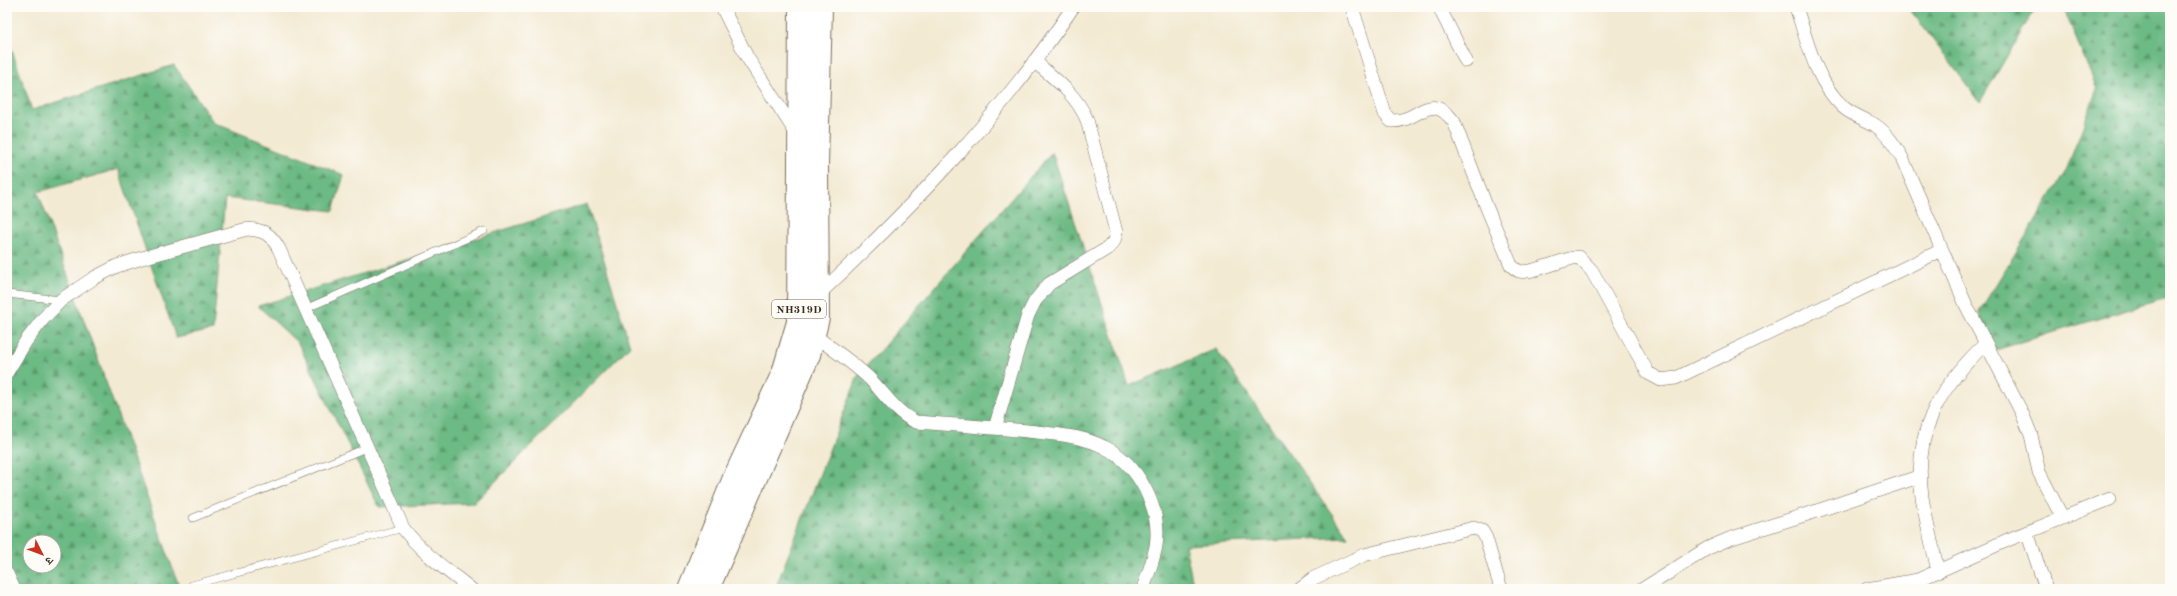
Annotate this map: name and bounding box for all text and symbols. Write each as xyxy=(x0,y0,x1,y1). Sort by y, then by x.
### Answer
road number: NH319D xyxy=(772,300,826,318)
north arrow xyxy=(22,534,62,574)
text: उ xyxy=(41,553,55,566)

